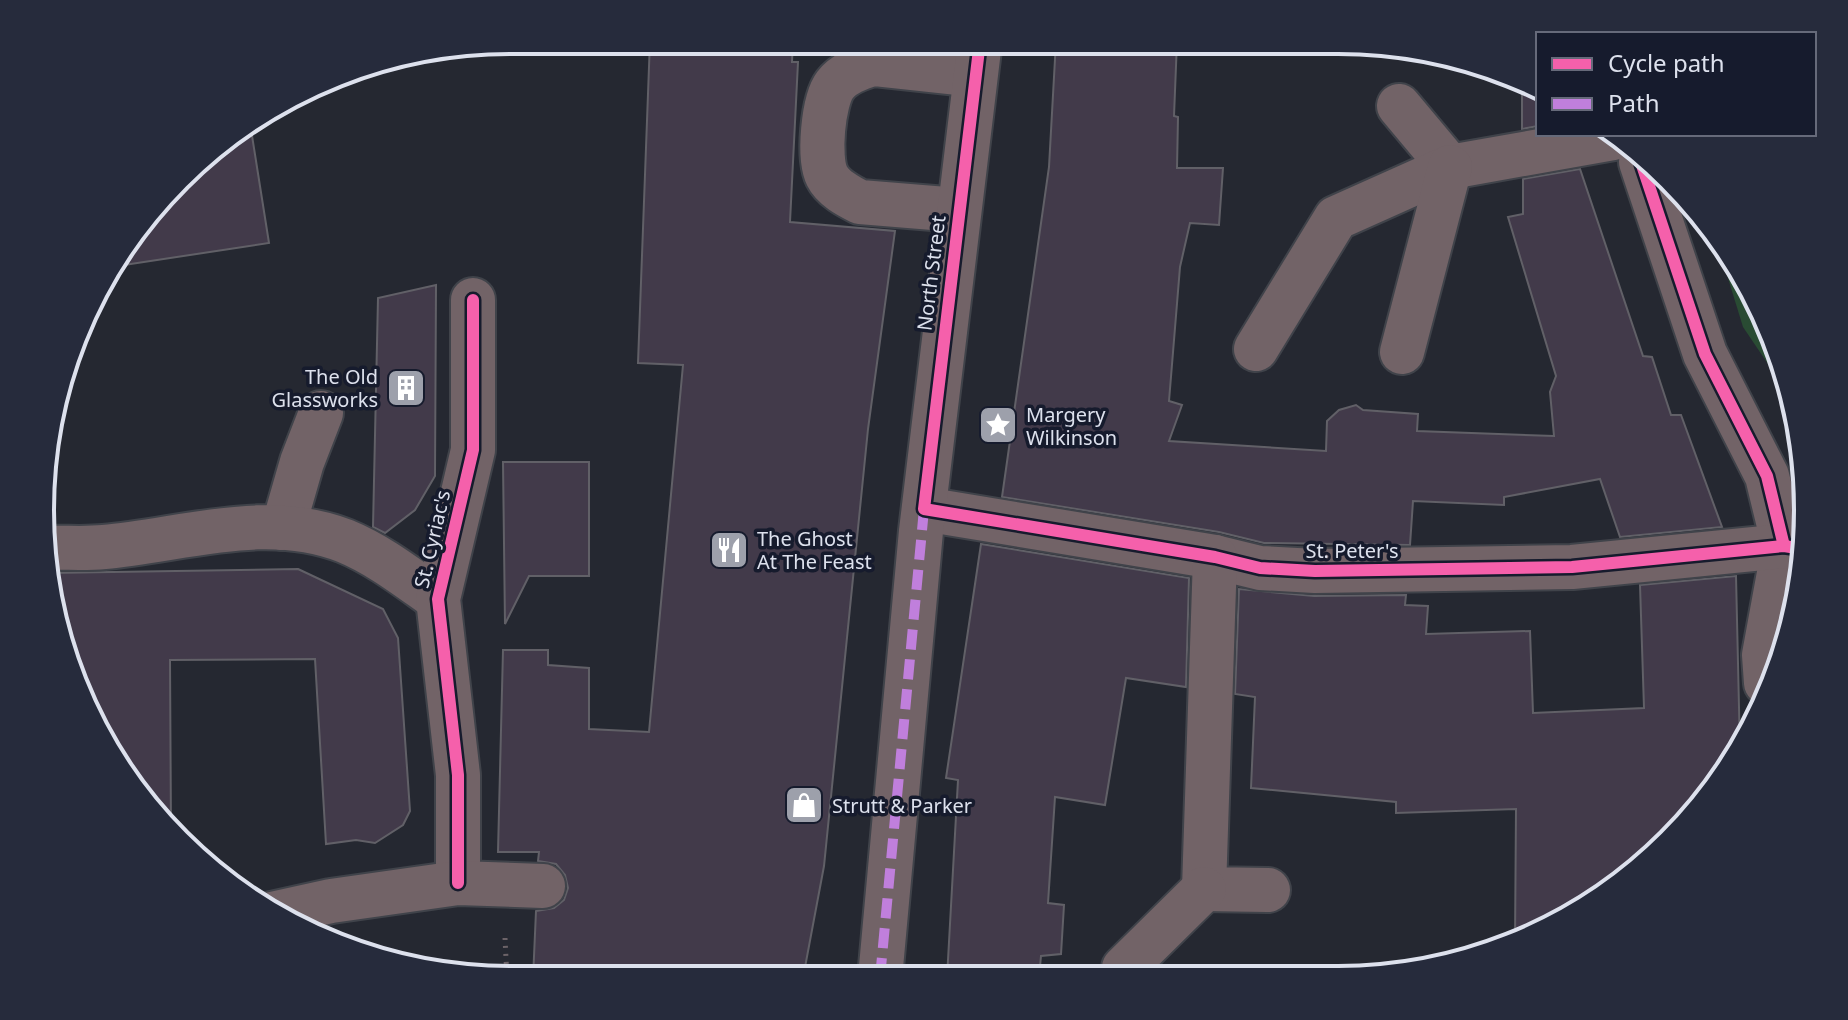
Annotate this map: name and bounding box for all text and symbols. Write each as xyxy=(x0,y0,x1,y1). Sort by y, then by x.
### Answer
legend xyxy=(1536,32,1816,136)
text: Cycle path xyxy=(1608,46,1725,79)
text: Path xyxy=(1608,86,1659,119)
street label: North Street xyxy=(911,214,951,332)
place label: The Old Glassworks xyxy=(272,363,378,413)
building icon: The Old Glassworks xyxy=(385,367,427,409)
place label: Margery Wilkinson xyxy=(1026,401,1117,451)
place icon: Margery Wilkinson xyxy=(977,404,1019,446)
street label: St. Cyriac's xyxy=(408,487,456,591)
place label: The Ghost At The Feast xyxy=(757,525,872,575)
restaurant icon: The Ghost At The Feast xyxy=(708,529,750,571)
street label: St. Peter's xyxy=(1305,537,1399,564)
shop icon: Strutt & Parker xyxy=(783,784,825,826)
place label: Strutt & Parker xyxy=(832,792,972,819)

